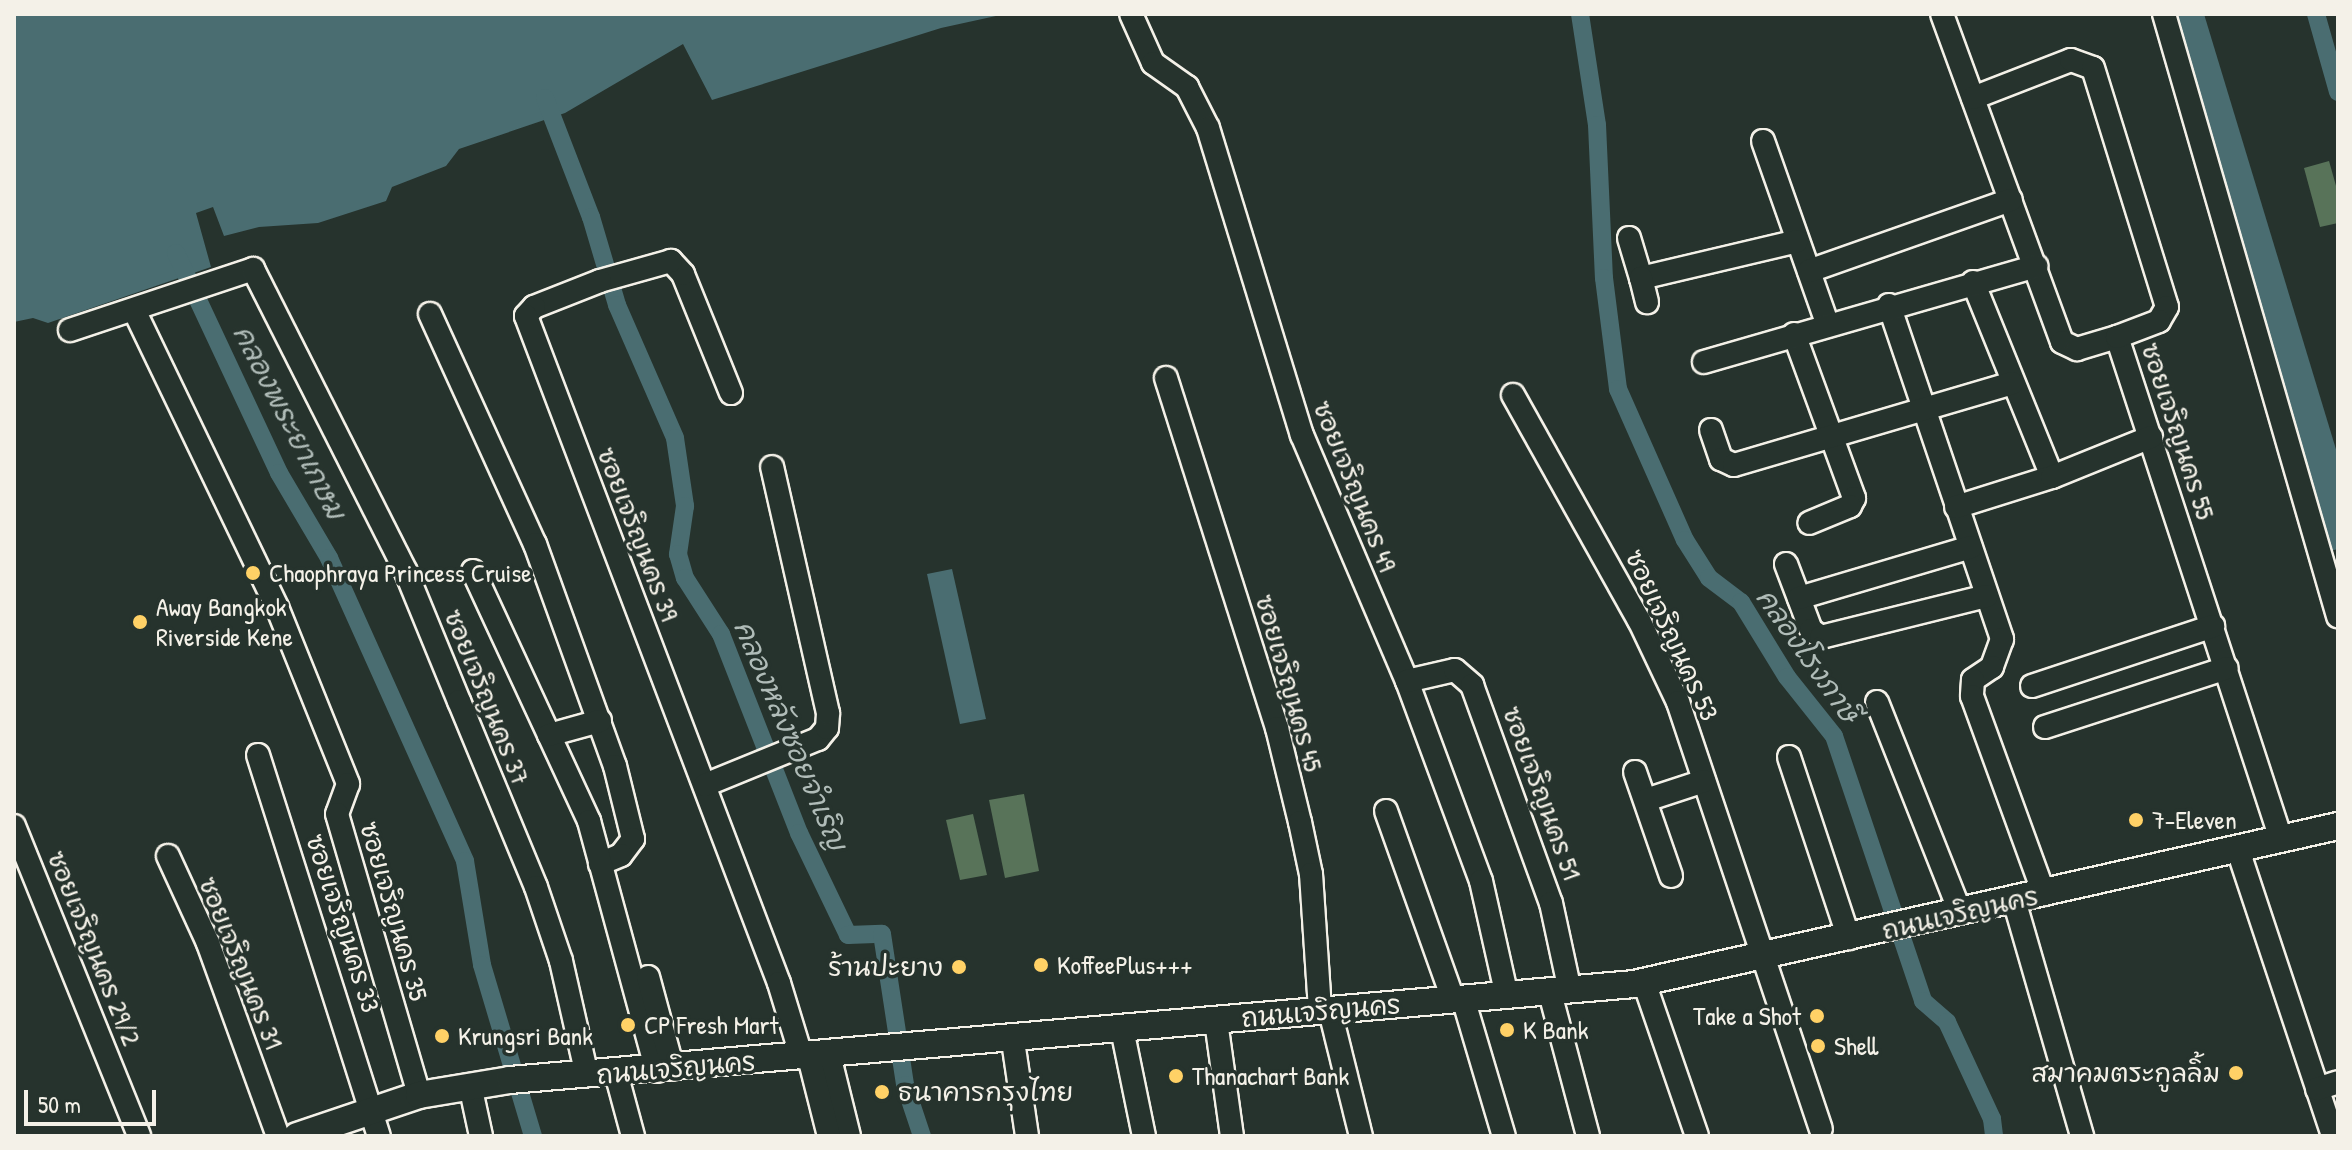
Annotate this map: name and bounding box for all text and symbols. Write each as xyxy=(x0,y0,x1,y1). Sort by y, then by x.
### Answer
water label: คลองพระยาเกษม xyxy=(227,319,353,525)
street label: ซอยเจริญนคร 55 xyxy=(2135,339,2221,523)
street label: ซอยเจริญนคร 49 xyxy=(1307,396,1403,576)
street label: ซอยเจริญนคร 39 xyxy=(591,443,685,625)
street label: ซอยเจริญนคร 53 xyxy=(1619,545,1725,725)
place label: Chaophraya Princess Cruise xyxy=(269,557,532,589)
marker: Chaophraya Princess Cruise xyxy=(244,564,262,582)
water label: คลองโรงภาษี xyxy=(1750,582,1866,728)
place label: Away Bangkok Riverside Kene xyxy=(156,591,293,652)
street label: ซอยเจริญนคร 45 xyxy=(1249,591,1329,775)
street label: ซอยเจริญนคร 37 xyxy=(438,605,536,789)
marker: Away Bangkok Riverside Kene xyxy=(131,613,149,631)
water label: คลองหลังซอยจำเริญ xyxy=(727,615,855,855)
street label: ซอยเจริญนคร 51 xyxy=(1496,702,1588,884)
place label: 7-Eleven xyxy=(2152,804,2237,836)
marker: 7-Eleven xyxy=(2127,811,2145,829)
street label: ซอยเจริญนคร 35 xyxy=(354,818,434,1004)
street label: ซอยเจริญนคร 33 xyxy=(300,830,386,1016)
street label: ซอยเจริญนคร 29/2 xyxy=(41,846,147,1050)
street label: ซอยเจริญนคร 31 xyxy=(192,872,290,1054)
street label: ถนนเจริญนคร xyxy=(1879,880,2041,946)
place label: KoffeePlus+++ xyxy=(1057,949,1193,981)
place label: ร้านปะยาง xyxy=(828,951,943,983)
marker: KoffeePlus+++ xyxy=(1032,956,1050,974)
marker: ร้านปะยาง xyxy=(950,958,968,976)
street label: ถนนเจริญนคร xyxy=(1240,989,1402,1033)
place label: Take a Shot xyxy=(1693,1000,1801,1032)
marker: Take a Shot xyxy=(1808,1007,1826,1025)
place label: CP Fresh Mart xyxy=(644,1009,778,1041)
place label: K Bank xyxy=(1523,1014,1588,1046)
marker: CP Fresh Mart xyxy=(619,1016,637,1034)
place label: Krungsri Bank xyxy=(458,1020,593,1052)
marker: K Bank xyxy=(1498,1021,1516,1039)
marker: Krungsri Bank xyxy=(433,1027,451,1045)
place label: Shell xyxy=(1834,1030,1878,1062)
marker: Shell xyxy=(1809,1037,1827,1055)
street label: ถนนเจริญนคร xyxy=(595,1046,757,1090)
place label: สมาคมตระกูลลิ้ม xyxy=(2031,1057,2220,1089)
place label: Thanachart Bank xyxy=(1192,1060,1349,1092)
marker: สมาคมตระกูลลิ้ม xyxy=(2227,1064,2245,1082)
marker: Thanachart Bank xyxy=(1167,1067,1185,1085)
scale bar xyxy=(28,1074,160,1124)
place label: ธนาคารกรุงไทย xyxy=(898,1076,1073,1108)
marker: ธนาคารกรุงไทย xyxy=(873,1083,891,1101)
text: 50 m xyxy=(38,1088,81,1120)

